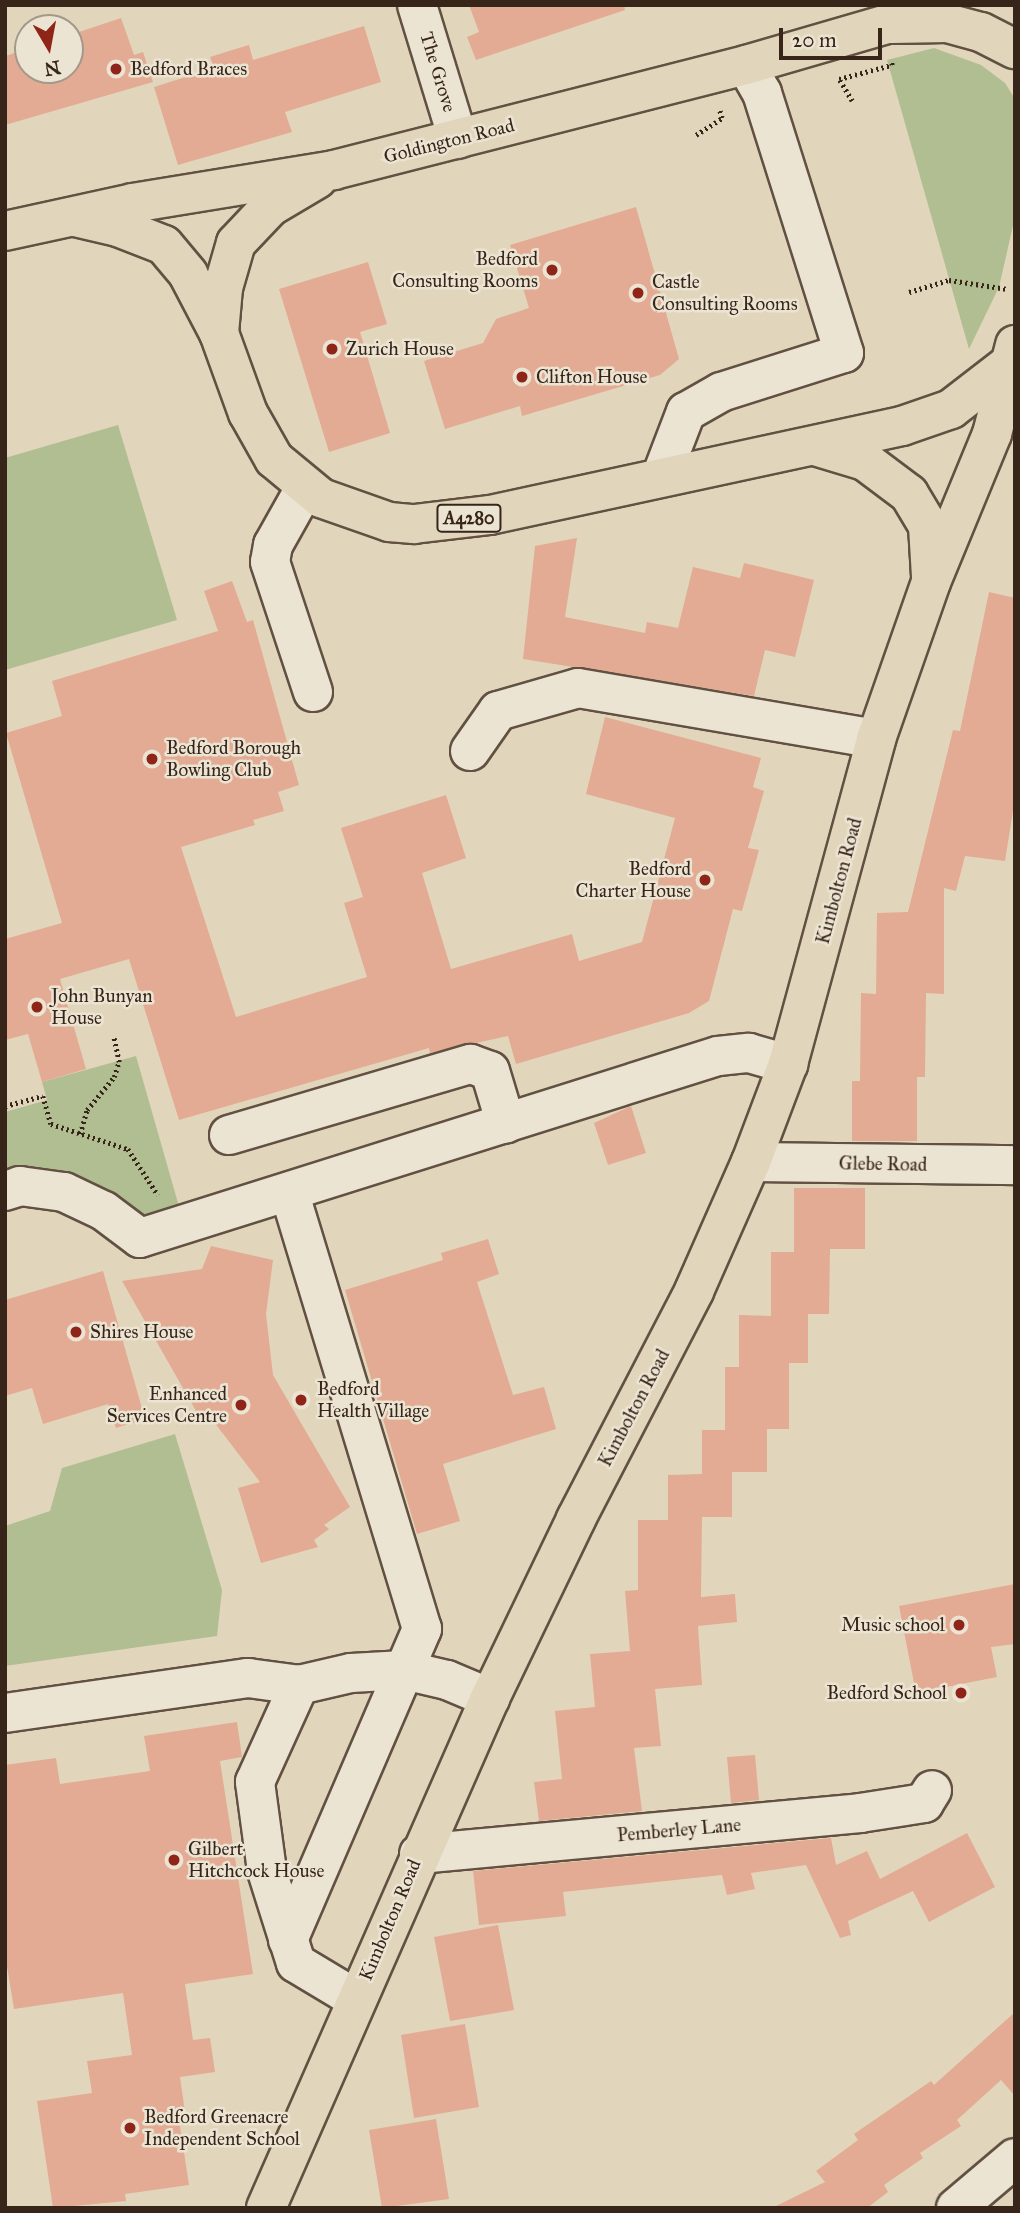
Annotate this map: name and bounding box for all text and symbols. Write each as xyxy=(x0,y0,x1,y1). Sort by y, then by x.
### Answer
north arrow xyxy=(14,14,84,84)
scale bar xyxy=(782,14,885,58)
text: 20 m xyxy=(792,27,837,53)
street label: The Grove xyxy=(415,29,461,115)
text: N xyxy=(42,55,62,81)
place label: Bedford Braces xyxy=(130,58,247,80)
marker: Bedford Braces xyxy=(108,61,124,77)
street label: Goldington Road xyxy=(381,114,517,168)
place label: Bedford Consulting Rooms xyxy=(392,248,538,292)
marker: Bedford Consulting Rooms xyxy=(544,262,560,278)
place label: Castle Consulting Rooms xyxy=(652,271,798,315)
marker: Castle Consulting Rooms xyxy=(630,285,646,301)
place label: Zurich House xyxy=(346,338,454,360)
marker: Zurich House xyxy=(324,341,340,357)
place label: Clifton House xyxy=(536,366,647,388)
marker: Clifton House xyxy=(514,369,530,385)
road number: A4280 xyxy=(436,504,502,532)
place label: Bedford Borough Bowling Club xyxy=(166,737,301,781)
marker: Bedford Borough Bowling Club xyxy=(144,751,160,767)
street label: Kimbolton Road xyxy=(811,815,867,947)
place label: Bedford Charter House xyxy=(576,858,691,902)
marker: Bedford Charter House xyxy=(697,872,713,888)
place label: John Bunyan House xyxy=(51,985,153,1029)
marker: John Bunyan House xyxy=(29,999,45,1015)
street label: Glebe Road xyxy=(839,1152,927,1176)
place label: Shires House xyxy=(90,1321,194,1343)
marker: Shires House xyxy=(68,1324,84,1340)
street label: Kimbolton Road xyxy=(593,1345,675,1471)
place label: Bedford Health Village xyxy=(317,1378,429,1422)
place label: Enhanced Services Centre xyxy=(107,1383,227,1427)
marker: Bedford Health Village xyxy=(291,1390,311,1410)
marker: Enhanced Services Centre xyxy=(233,1397,249,1413)
place label: Music school xyxy=(841,1614,945,1636)
marker: Music school xyxy=(951,1617,967,1633)
place label: Bedford School xyxy=(826,1682,947,1704)
marker: Bedford School xyxy=(953,1685,969,1701)
street label: Pemberley Lane xyxy=(616,1813,742,1847)
place label: Gilbert Hitchcock House xyxy=(188,1838,324,1882)
marker: Gilbert Hitchcock House xyxy=(166,1852,182,1868)
street label: Kimbolton Road xyxy=(354,1856,426,1984)
place label: Bedford Greenacre Independent School xyxy=(144,2106,300,2150)
marker: Bedford Greenacre Independent School xyxy=(122,2120,138,2136)

